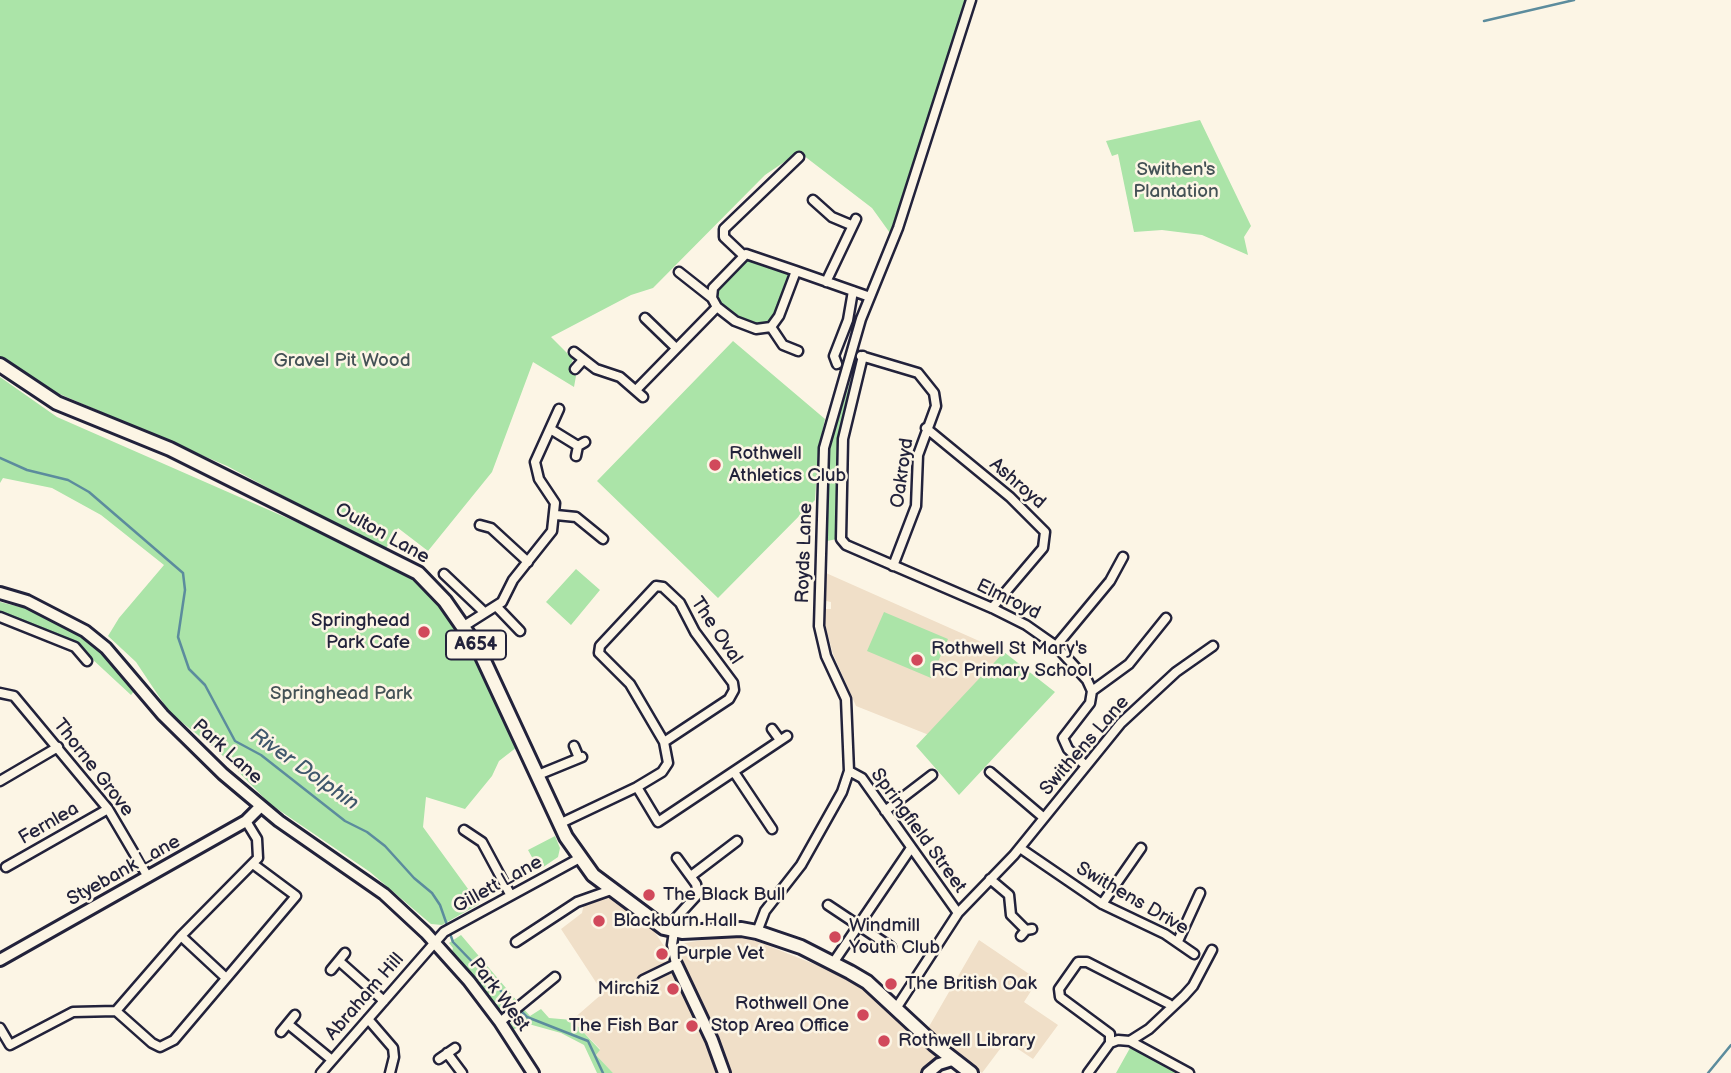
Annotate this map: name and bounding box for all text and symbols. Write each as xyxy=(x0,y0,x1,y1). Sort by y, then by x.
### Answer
park label: Swithen's Plantation xyxy=(1133,159,1219,203)
park label: Gravel Pit Wood xyxy=(273,350,411,372)
street label: Oakroyd xyxy=(887,437,919,509)
place label: Rothwell Athletics Club xyxy=(729,443,846,487)
street label: Ashroyd xyxy=(984,453,1050,515)
marker: Rothwell Athletics Club xyxy=(707,457,723,473)
street label: Oulton Lane xyxy=(331,499,433,569)
street label: Royds Lane xyxy=(792,502,818,604)
street label: Elmroyd xyxy=(972,575,1044,625)
street label: The Oval xyxy=(685,593,747,669)
place label: Springhead Park Cafe xyxy=(311,610,410,654)
marker: Springhead Park Cafe xyxy=(416,624,432,640)
road number: A654 xyxy=(446,630,506,660)
place label: Rothwell St Mary's RC Primary School xyxy=(931,638,1092,682)
marker: Rothwell St Mary's RC Primary School xyxy=(909,652,925,668)
park label: Springhead Park xyxy=(270,683,412,705)
street label: Swithens Lane xyxy=(1036,691,1134,801)
street label: Thorne Grove xyxy=(48,715,138,821)
street label: Park Lane xyxy=(187,715,267,789)
water label: River Dolphin xyxy=(245,723,363,817)
street label: Springfield Street xyxy=(865,764,971,898)
street label: Fernlea xyxy=(15,798,83,850)
street label: Styebank Lane xyxy=(63,831,185,911)
street label: Gillett Lane xyxy=(450,851,546,919)
street label: Swithens Drive xyxy=(1072,858,1192,940)
place label: The Black Bull xyxy=(663,884,785,906)
marker: The Black Bull xyxy=(641,887,657,903)
place label: Blackburn Hall xyxy=(613,910,737,932)
marker: Blackburn Hall xyxy=(591,913,607,929)
place label: Windmill Youth Club xyxy=(849,915,940,959)
marker: Windmill Youth Club xyxy=(827,929,843,945)
place label: Purple Vet xyxy=(676,943,764,965)
marker: Purple Vet xyxy=(654,946,670,962)
street label: Abraham Hill xyxy=(321,949,409,1045)
street label: Park West xyxy=(464,954,534,1036)
place label: The British Oak xyxy=(905,973,1037,995)
marker: The British Oak xyxy=(883,976,899,992)
place label: Mirchiz xyxy=(598,978,659,1000)
marker: Mirchiz xyxy=(665,981,681,997)
place label: Rothwell One Stop Area Office xyxy=(711,993,849,1037)
marker: Rothwell One Stop Area Office xyxy=(855,1007,871,1023)
place label: The Fish Bar xyxy=(569,1015,678,1037)
marker: The Fish Bar xyxy=(684,1018,700,1034)
place label: Rothwell Library xyxy=(898,1030,1035,1052)
marker: Rothwell Library xyxy=(876,1033,892,1049)

